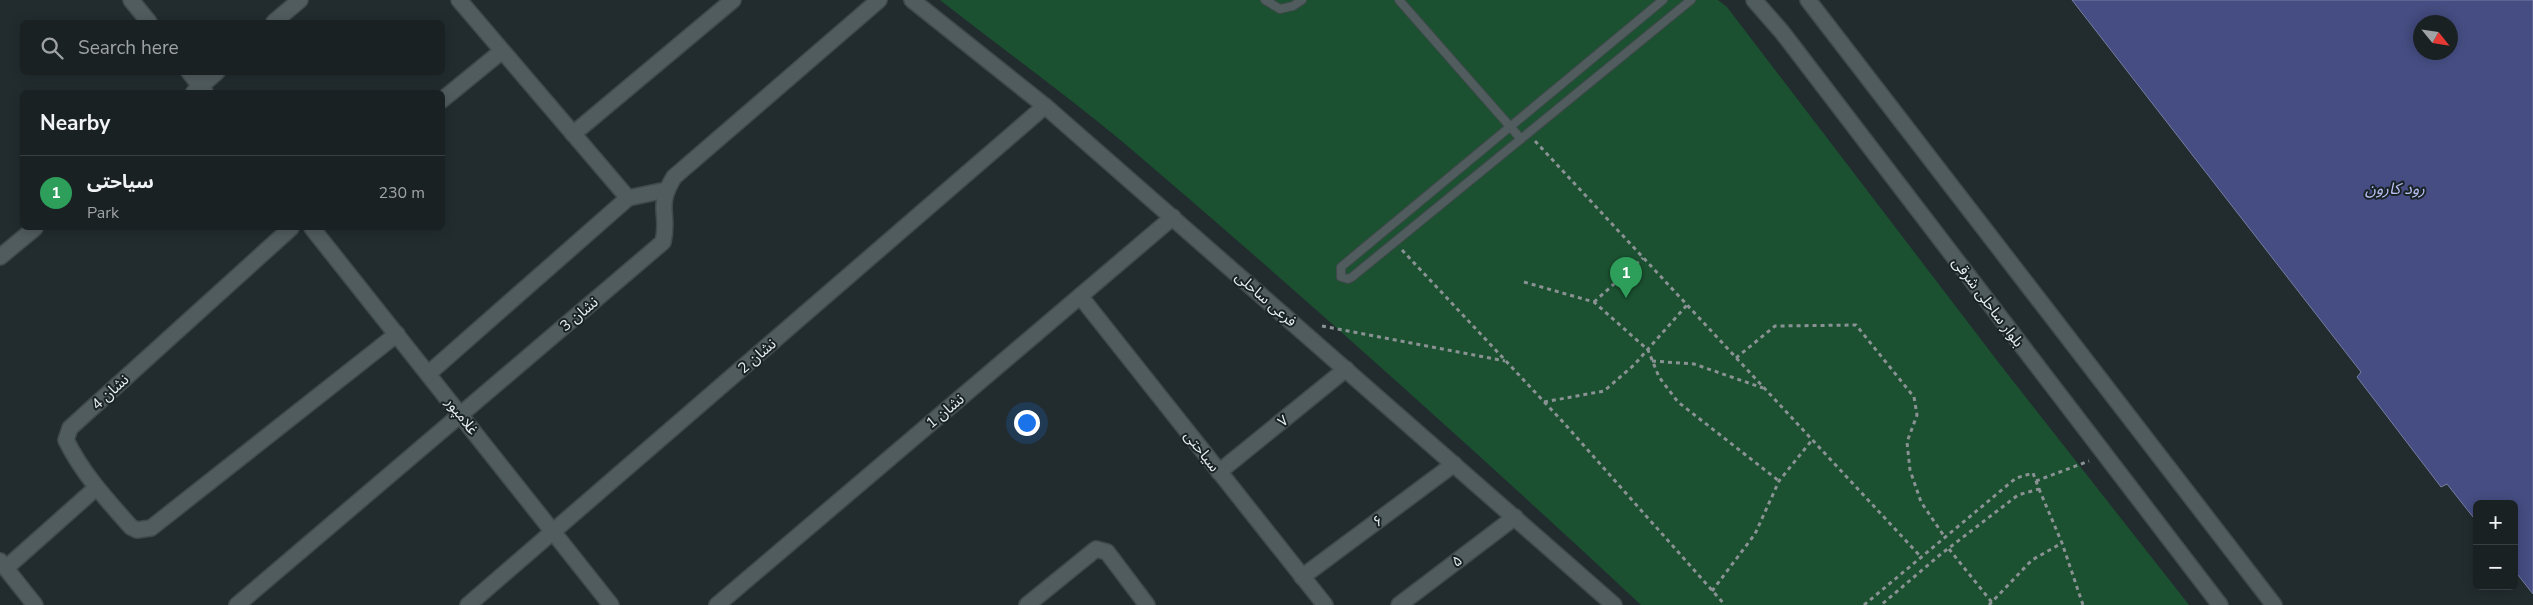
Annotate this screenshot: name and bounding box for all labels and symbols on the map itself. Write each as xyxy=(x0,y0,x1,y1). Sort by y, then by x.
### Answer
north arrow xyxy=(2413,15,2458,60)
water label: رود کارون xyxy=(2365,178,2425,200)
street label: بلوار ساحلی شرقی xyxy=(1948,253,2028,351)
pin: 1 xyxy=(1610,257,1642,298)
street label: فرعی ساحلی xyxy=(1231,267,1301,331)
street label: نشان 3 xyxy=(556,292,602,336)
street label: نشان 2 xyxy=(734,334,780,378)
street label: نشان 4 xyxy=(87,370,133,414)
street label: نشان 1 xyxy=(922,389,968,433)
street label: غلامپور xyxy=(440,392,483,439)
your location xyxy=(1014,410,1040,436)
street label: ۷ xyxy=(1273,410,1293,431)
street label: سیاحتی xyxy=(1180,426,1225,476)
street label: ۶ xyxy=(1369,510,1387,532)
street label: ۵ xyxy=(1448,550,1466,572)

